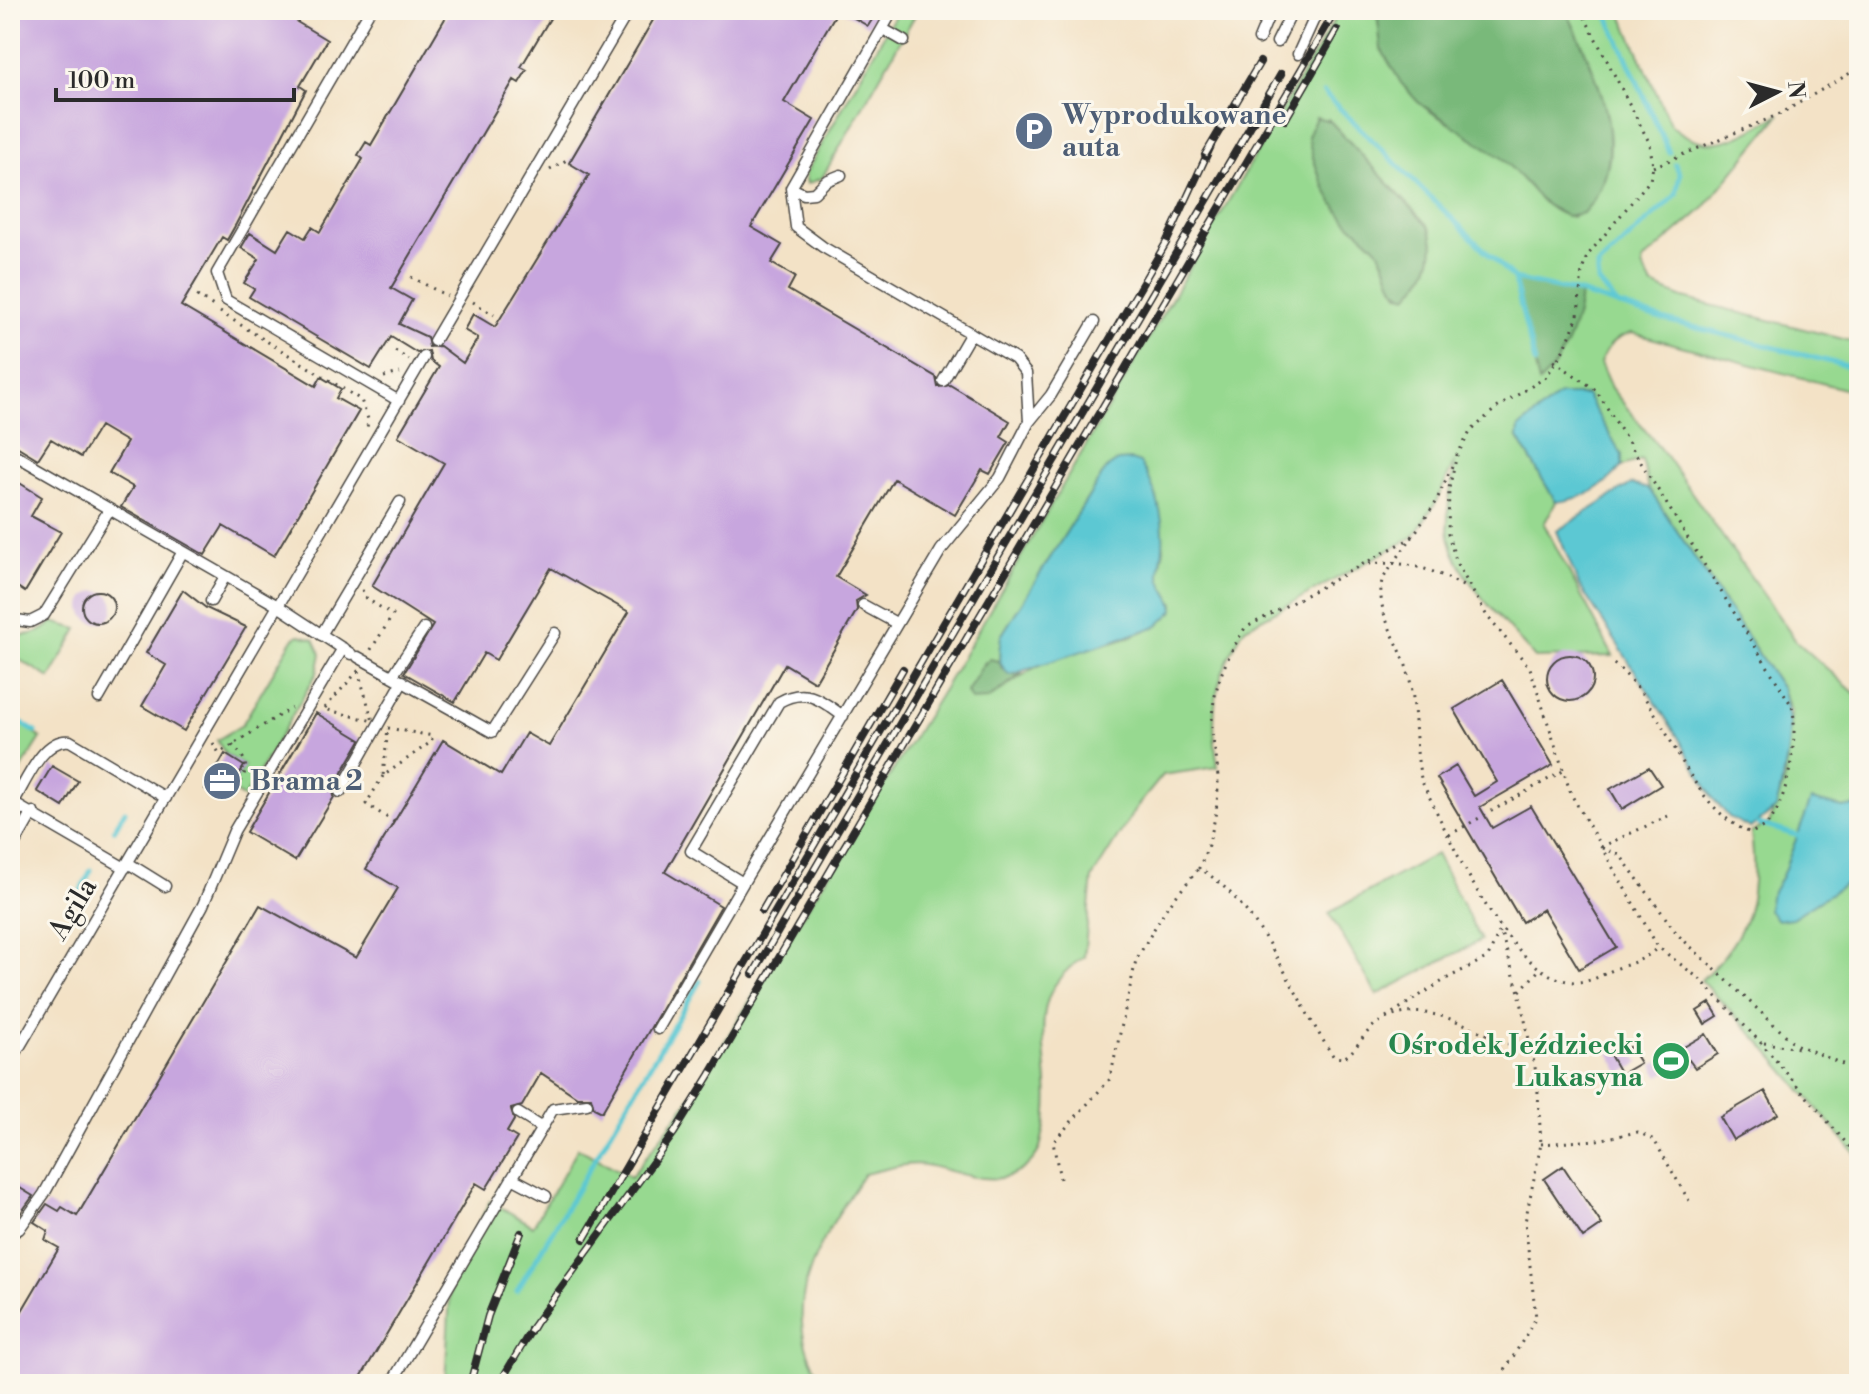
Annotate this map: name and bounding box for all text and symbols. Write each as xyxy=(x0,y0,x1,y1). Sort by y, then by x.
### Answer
scale bar xyxy=(56,52,294,102)
north arrow xyxy=(1737,52,1817,132)
text: 100 m xyxy=(68,66,135,96)
text: N xyxy=(1781,80,1810,101)
place label: Wyprodukowane auta xyxy=(1061,98,1286,165)
parking icon: Wyprodukowane auta xyxy=(1013,110,1055,152)
office icon: Brama 2 xyxy=(201,760,243,802)
place label: Brama 2 xyxy=(250,764,363,799)
street label: Agila xyxy=(40,871,105,947)
place label: Ośrodek Jeździecki Lukasyna xyxy=(1388,1028,1644,1095)
sports icon: Ośrodek Jeździecki Lukasyna xyxy=(1650,1040,1692,1082)

